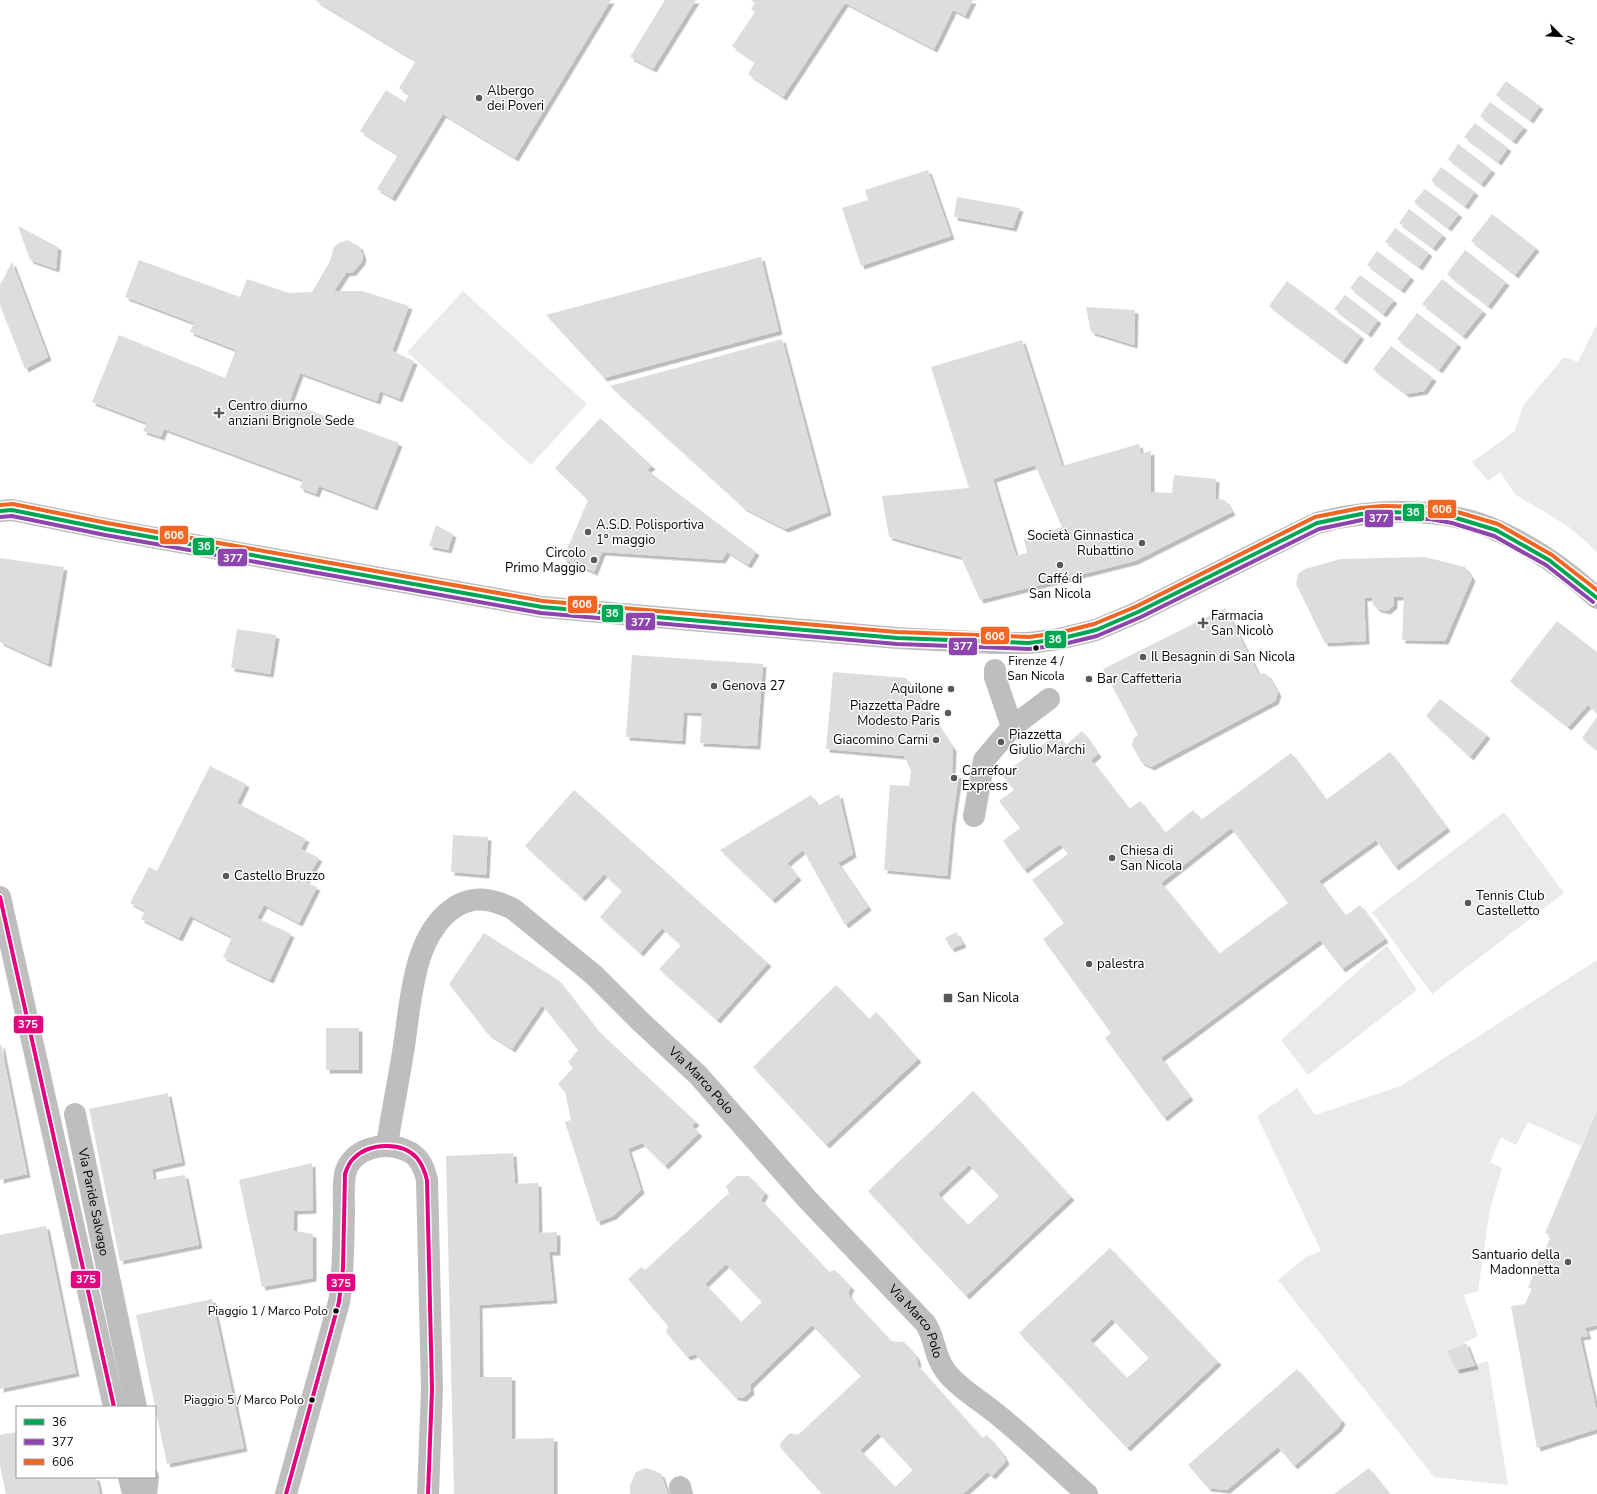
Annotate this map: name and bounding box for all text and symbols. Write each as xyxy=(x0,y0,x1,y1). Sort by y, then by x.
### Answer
north arrow xyxy=(1541,16,1581,56)
text: N xyxy=(1561,33,1578,47)
place label: Albergo dei Poveri xyxy=(487,82,544,115)
marker: Albergo dei Poveri xyxy=(474,93,484,103)
place label: Centro diurno anziani Brignole Sede xyxy=(228,397,354,430)
marker: Centro diurno anziani Brignole Sede xyxy=(213,407,225,419)
line badge: 606 xyxy=(1427,499,1457,519)
text: 606 xyxy=(1432,502,1452,517)
line badge: 36 xyxy=(1402,503,1425,522)
text: 36 xyxy=(1406,505,1420,520)
line badge: 377 xyxy=(1364,509,1394,528)
text: 377 xyxy=(1369,511,1389,526)
place label: A.S.D. Polisportiva 1° maggio xyxy=(596,516,704,549)
line badge: 606 xyxy=(159,525,189,545)
marker: A.S.D. Polisportiva 1° maggio xyxy=(583,527,593,537)
place label: Società Ginnastica Rubattino xyxy=(1027,527,1134,560)
text: 606 xyxy=(164,528,184,543)
line badge: 36 xyxy=(192,537,215,556)
marker: Società Ginnastica Rubattino xyxy=(1137,538,1147,548)
text: 36 xyxy=(197,539,211,554)
place label: Circolo Primo Maggio xyxy=(505,544,586,577)
line badge: 377 xyxy=(217,548,248,567)
text: 377 xyxy=(223,551,243,566)
marker: Circolo Primo Maggio xyxy=(589,555,599,565)
marker: Caffé di San Nicola xyxy=(1055,560,1065,570)
place label: Caffé di San Nicola xyxy=(1029,570,1091,603)
line badge: 606 xyxy=(567,595,598,614)
text: 606 xyxy=(572,597,592,612)
line badge: 36 xyxy=(601,604,624,623)
text: 36 xyxy=(605,606,619,621)
place label: Farmacia San Nicolò xyxy=(1211,607,1273,640)
line badge: 377 xyxy=(625,612,656,631)
text: 377 xyxy=(631,615,651,630)
marker: Farmacia San Nicolò xyxy=(1198,618,1208,628)
line badge: 606 xyxy=(980,626,1010,645)
text: 606 xyxy=(985,629,1005,644)
line badge: 36 xyxy=(1044,630,1067,649)
text: 36 xyxy=(1048,632,1062,647)
line badge: 377 xyxy=(948,637,978,656)
text: 377 xyxy=(953,639,973,654)
marker: Firenze 4 / San Nicola xyxy=(1031,643,1041,653)
place label: Il Besagnin di San Nicola xyxy=(1151,648,1295,666)
marker: Il Besagnin di San Nicola xyxy=(1138,652,1148,662)
place label: Firenze 4 / San Nicola xyxy=(1007,653,1065,684)
place label: Bar Caffetteria xyxy=(1097,670,1182,688)
marker: Bar Caffetteria xyxy=(1084,674,1094,684)
place label: Genova 27 xyxy=(722,677,785,695)
place label: Aquilone xyxy=(890,680,943,698)
marker: Genova 27 xyxy=(709,681,719,691)
marker: Aquilone xyxy=(946,684,956,694)
place label: Piazzetta Padre Modesto Paris xyxy=(850,697,940,730)
marker: Piazzetta Padre Modesto Paris xyxy=(943,708,953,718)
place label: Piazzetta Giulio Marchi xyxy=(1009,726,1085,759)
place label: Giacomino Carni xyxy=(833,731,928,749)
marker: Giacomino Carni xyxy=(931,735,941,745)
marker: Piazzetta Giulio Marchi xyxy=(996,737,1006,747)
place label: Carrefour Express xyxy=(962,762,1017,795)
marker: Carrefour Express xyxy=(949,773,959,783)
place label: Chiesa di San Nicola xyxy=(1120,842,1182,875)
marker: Chiesa di San Nicola xyxy=(1107,853,1117,863)
place label: Castello Bruzzo xyxy=(234,867,325,885)
marker: Castello Bruzzo xyxy=(221,871,231,881)
place label: Tennis Club Castelletto xyxy=(1476,887,1545,920)
marker: Tennis Club Castelletto xyxy=(1463,898,1473,908)
place label: palestra xyxy=(1097,955,1144,973)
marker: palestra xyxy=(1084,959,1094,969)
place label: San Nicola xyxy=(957,989,1019,1007)
marker: San Nicola xyxy=(942,992,954,1004)
line badge: 375 xyxy=(13,1015,44,1034)
text: 375 xyxy=(18,1017,38,1032)
street label: Via Marco Polo xyxy=(664,1042,738,1118)
street label: Via Paride Salvago xyxy=(73,1146,113,1258)
place label: Santuario della Madonnetta xyxy=(1472,1246,1560,1279)
marker: Santuario della Madonnetta xyxy=(1563,1257,1573,1267)
line badge: 375 xyxy=(70,1270,101,1289)
text: 375 xyxy=(76,1272,96,1287)
line badge: 375 xyxy=(326,1273,356,1292)
text: 375 xyxy=(331,1276,351,1291)
street label: Via Marco Polo xyxy=(883,1280,947,1361)
place label: Piaggio 1 / Marco Polo xyxy=(208,1303,328,1319)
marker: Piaggio 1 / Marco Polo xyxy=(331,1306,341,1316)
place label: Piaggio 5 / Marco Polo xyxy=(184,1392,304,1408)
marker: Piaggio 5 / Marco Polo xyxy=(307,1395,317,1405)
legend xyxy=(16,1406,156,1478)
text: 36 xyxy=(52,1414,66,1430)
text: 377 xyxy=(52,1434,74,1450)
text: 606 xyxy=(52,1454,74,1470)

